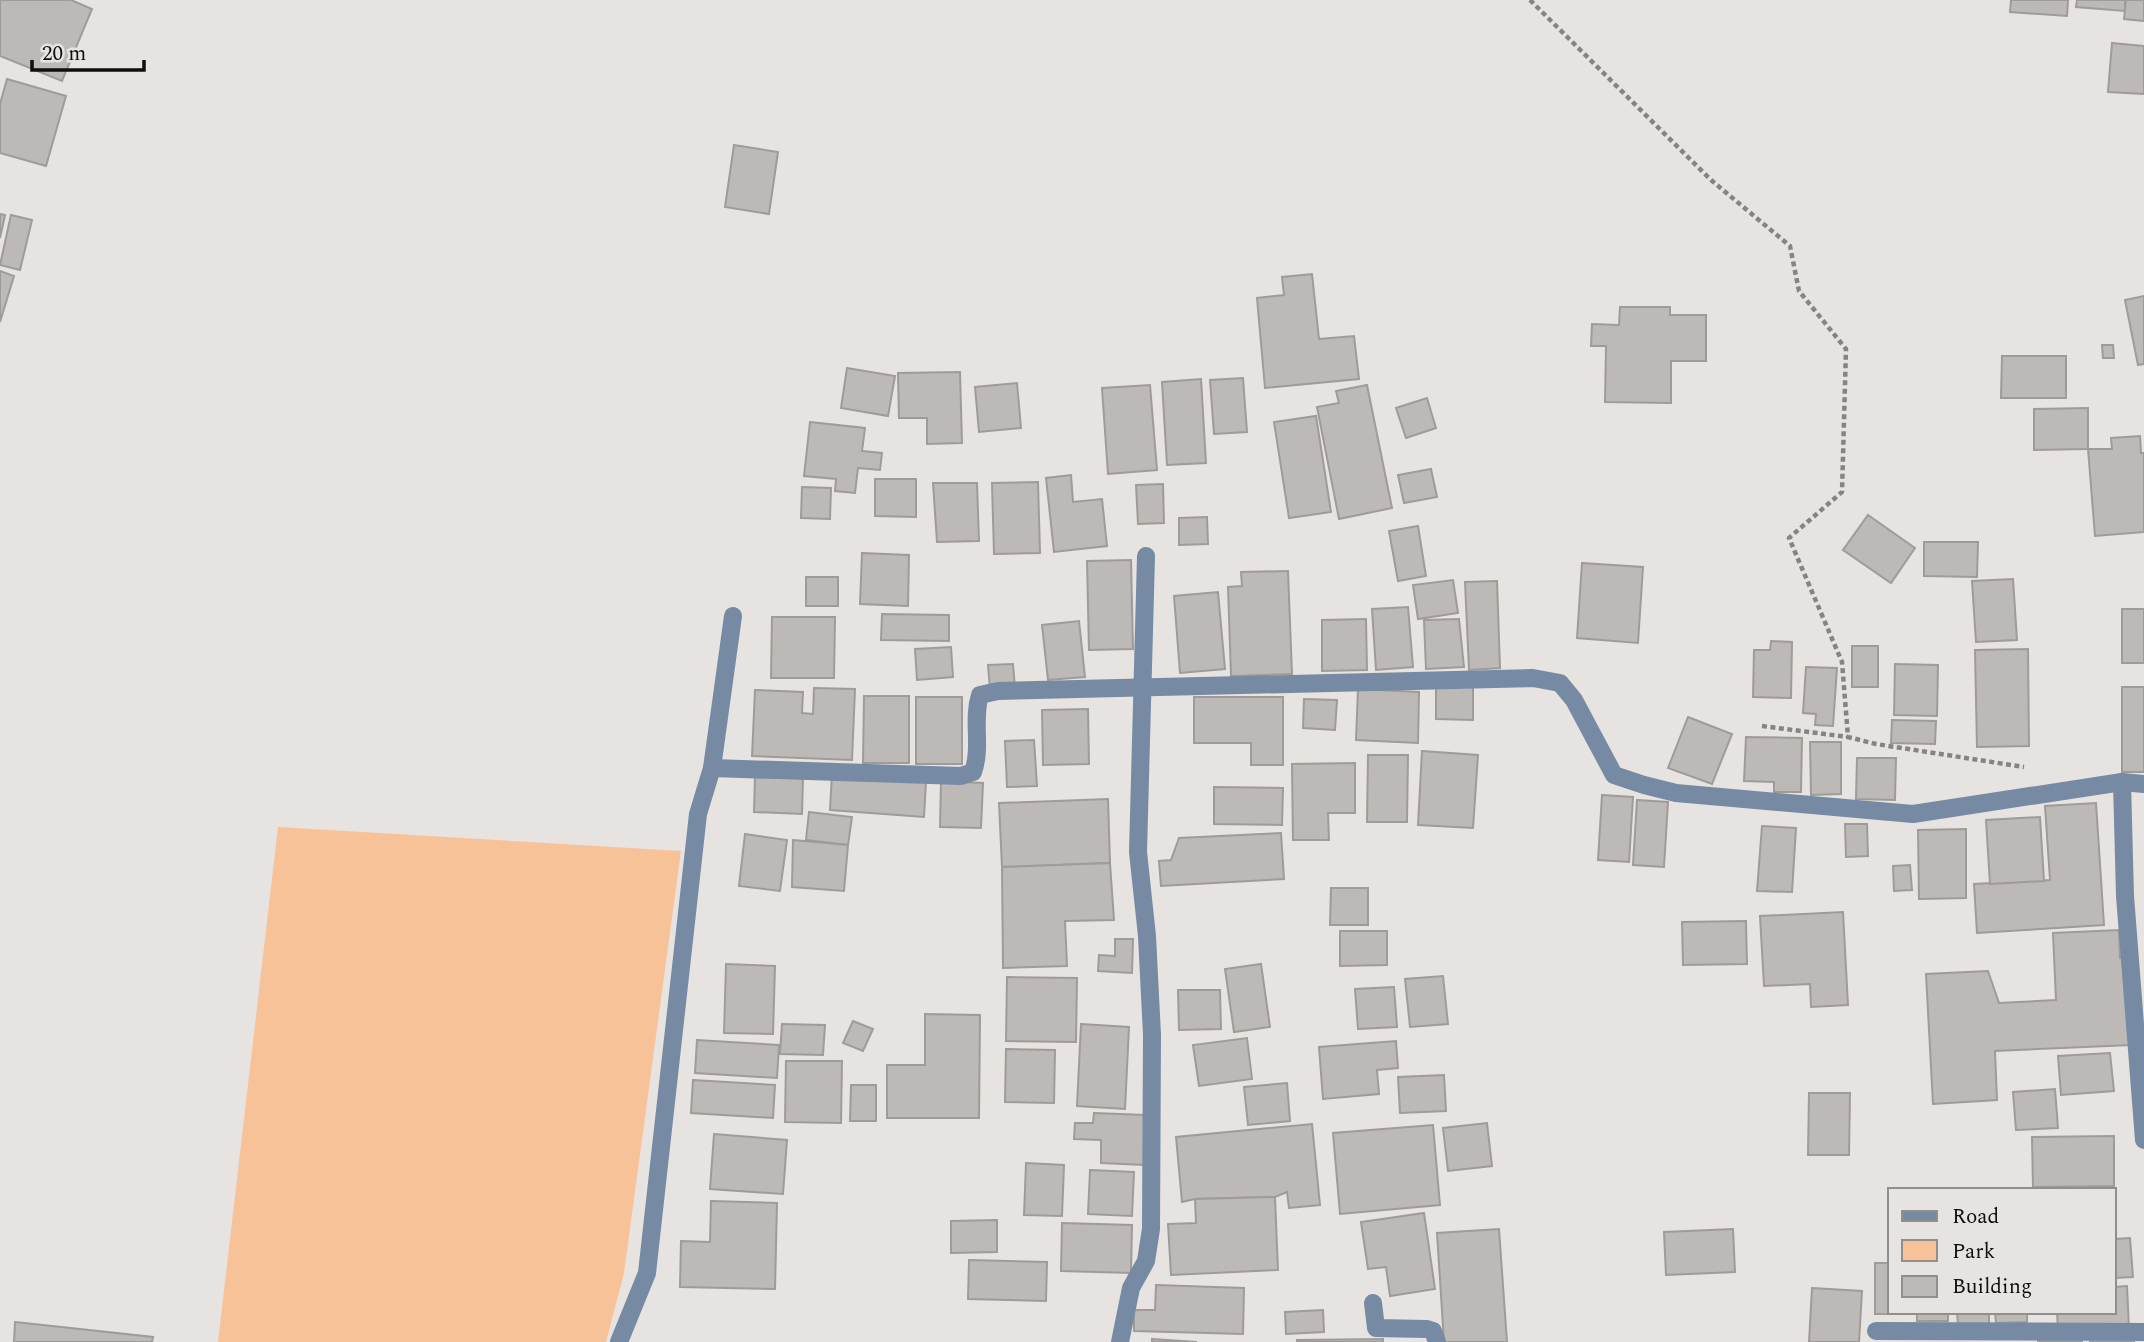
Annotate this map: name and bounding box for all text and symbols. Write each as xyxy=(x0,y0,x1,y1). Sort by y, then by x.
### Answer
scale bar xyxy=(32,28,144,72)
text: 20 m xyxy=(42,38,86,70)
legend xyxy=(1888,1188,2116,1314)
text: Road xyxy=(1952,1201,1999,1233)
text: Park xyxy=(1952,1236,1996,1268)
text: Building xyxy=(1952,1271,2032,1303)

